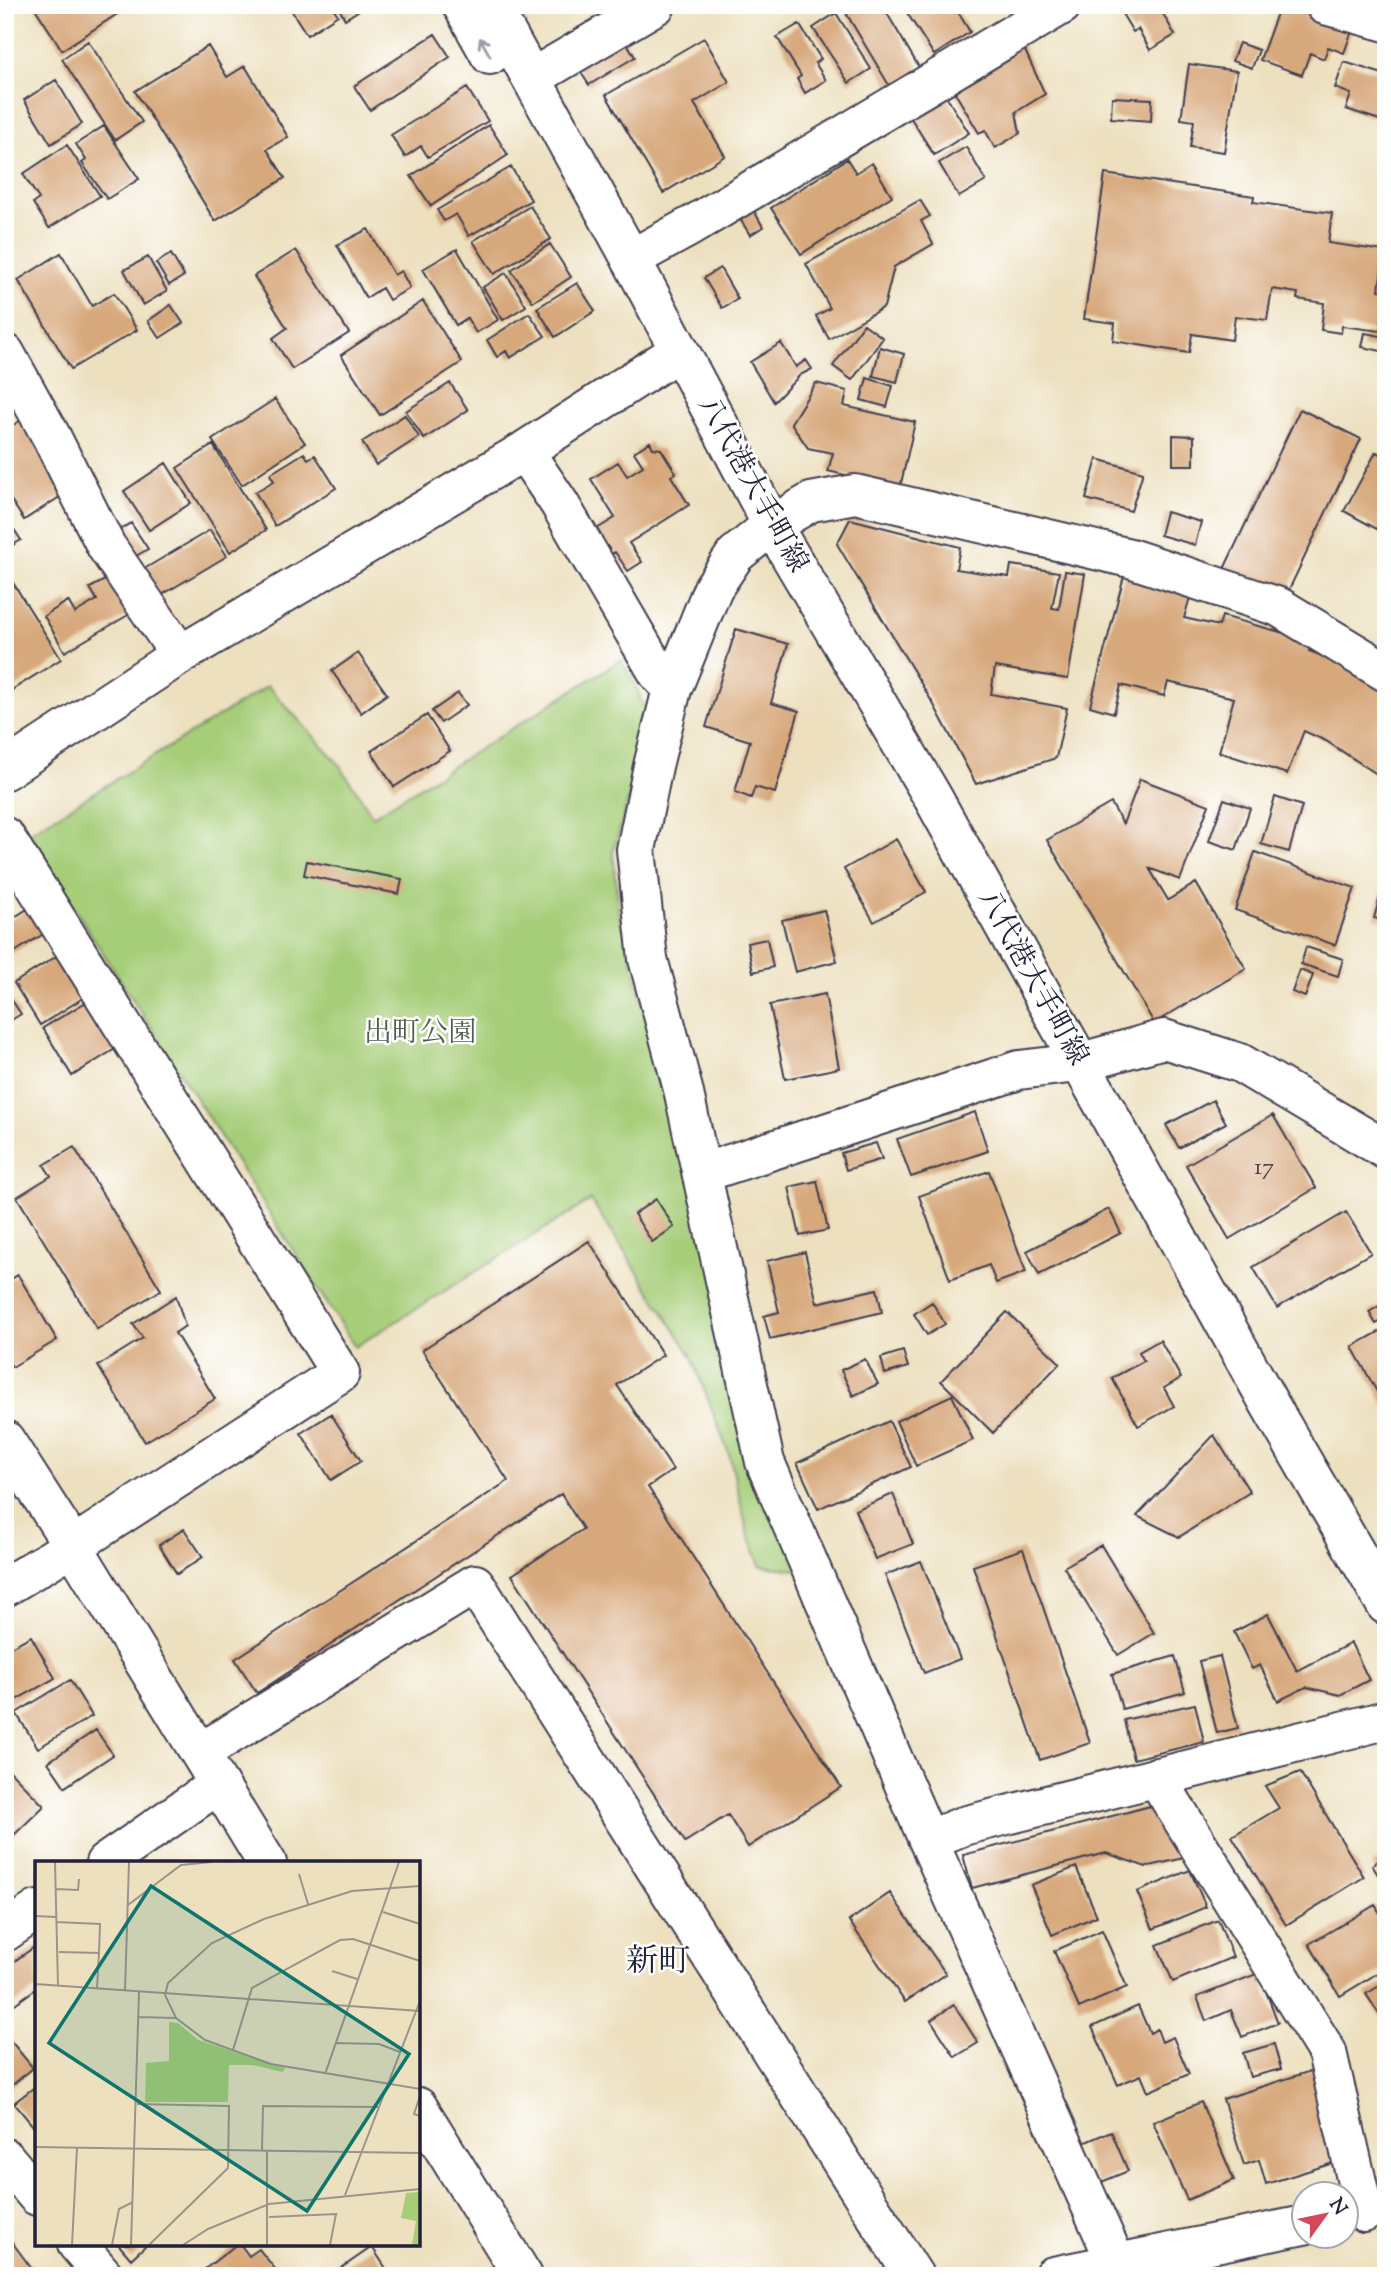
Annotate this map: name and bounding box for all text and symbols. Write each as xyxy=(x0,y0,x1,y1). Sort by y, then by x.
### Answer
one-way arrow xyxy=(478,37,492,57)
street label: 八代港大手町線 xyxy=(687,390,817,580)
street label: 八代港大手町線 xyxy=(967,883,1097,1073)
park label: 出町公園 xyxy=(364,1014,476,1054)
house number: 17 xyxy=(1254,1151,1274,1185)
inset map xyxy=(35,1861,420,2246)
district label: 新町 xyxy=(626,1940,690,1986)
north arrow xyxy=(1290,2180,1360,2250)
text: N xyxy=(1322,2193,1353,2221)

